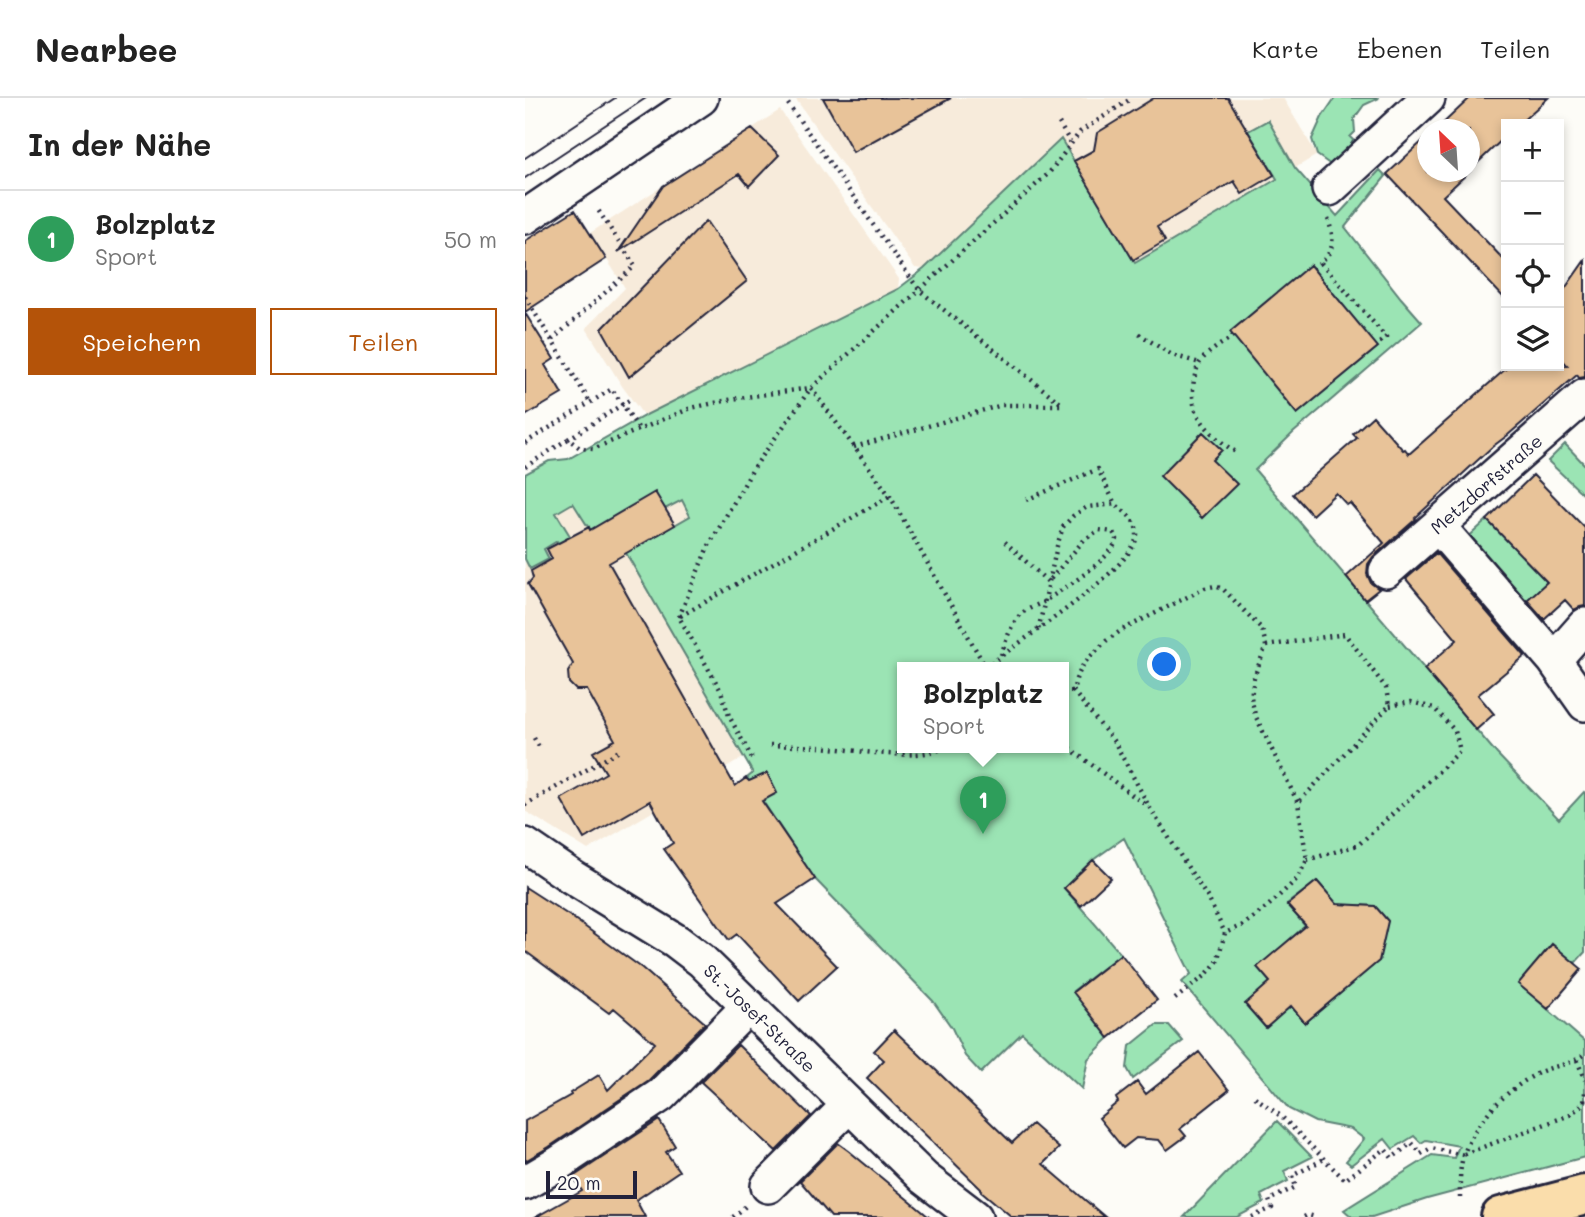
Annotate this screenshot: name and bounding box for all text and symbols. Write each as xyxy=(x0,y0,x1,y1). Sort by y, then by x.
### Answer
text: Nearbee xyxy=(35,27,178,70)
text: Karte xyxy=(1252,33,1319,64)
text: Ebenen xyxy=(1357,33,1442,64)
text: Teilen xyxy=(1480,33,1550,64)
north arrow xyxy=(1417,119,1480,182)
map controls xyxy=(1501,119,1564,371)
button: + xyxy=(1501,119,1564,182)
text: In der Nähe xyxy=(28,124,211,164)
button: − xyxy=(1501,182,1564,245)
text: Bolzplatz xyxy=(95,207,216,241)
text: 1 xyxy=(46,224,56,254)
text: 50 m xyxy=(444,224,497,254)
text: Sport xyxy=(95,241,157,271)
button: locate xyxy=(1501,245,1564,308)
button: Speichern xyxy=(28,308,256,375)
button: Teilen xyxy=(270,308,497,375)
button: layers xyxy=(1501,308,1564,371)
street label: Metzdorfstraße xyxy=(1425,429,1547,539)
your location xyxy=(1147,647,1181,681)
popup xyxy=(897,662,1069,753)
text: Bolzplatz xyxy=(923,676,1043,710)
text: Sport xyxy=(923,710,985,740)
pin: 1 xyxy=(960,776,1006,834)
street label: St.-Josef-Straße xyxy=(699,958,821,1078)
scale bar xyxy=(546,1168,637,1200)
text: 20 m xyxy=(557,1170,601,1195)

